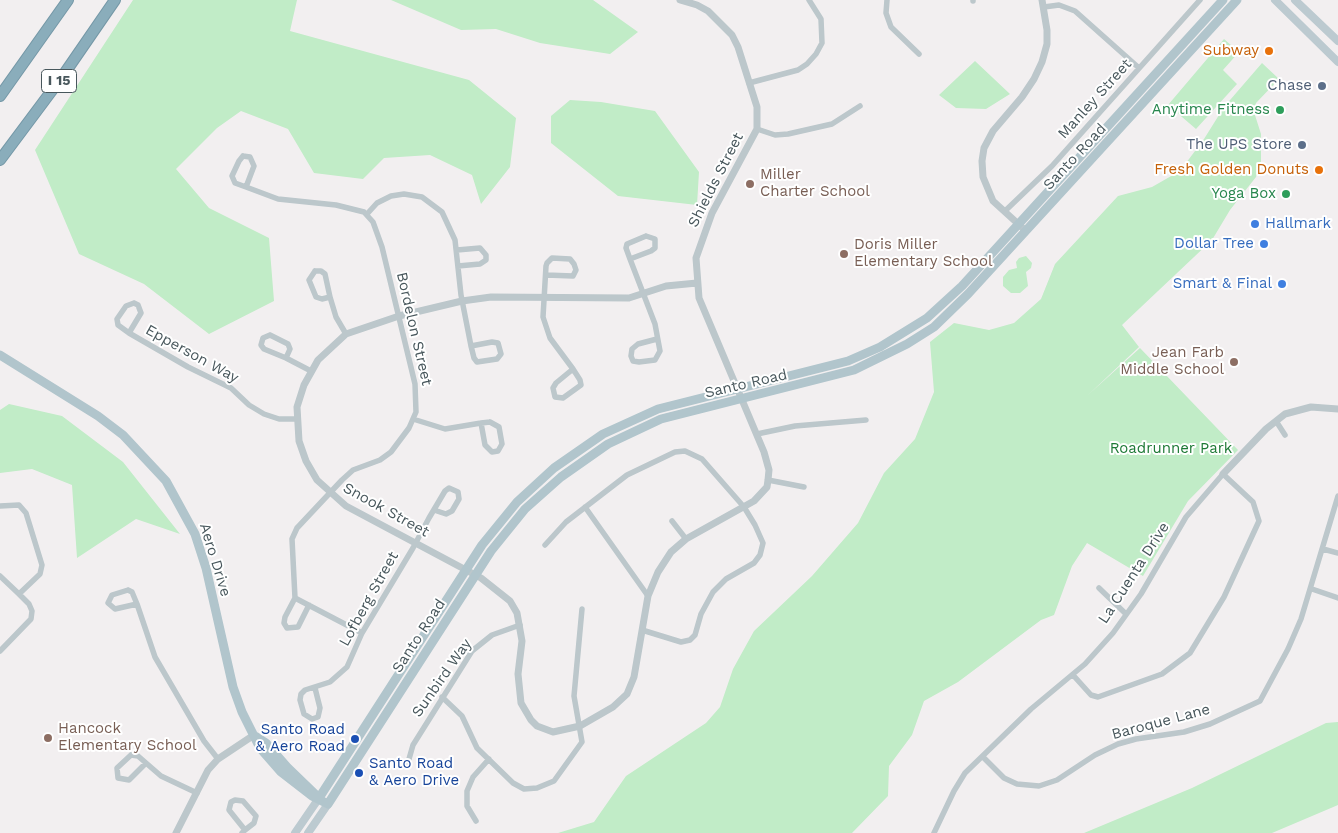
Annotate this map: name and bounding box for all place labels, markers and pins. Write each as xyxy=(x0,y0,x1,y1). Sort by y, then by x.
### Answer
place label: Subway xyxy=(1203,42,1259,60)
marker: Subway xyxy=(1263,45,1275,57)
place label: Chase xyxy=(1267,77,1312,95)
marker: Chase xyxy=(1316,80,1328,92)
place label: Anytime Fitness xyxy=(1152,101,1270,119)
marker: Anytime Fitness xyxy=(1274,104,1286,116)
place label: The UPS Store xyxy=(1186,136,1292,154)
marker: The UPS Store xyxy=(1296,139,1308,151)
place label: Fresh Golden Donuts xyxy=(1154,161,1309,179)
marker: Fresh Golden Donuts xyxy=(1313,164,1325,176)
place label: Miller Charter School xyxy=(760,166,870,201)
marker: Miller Charter School xyxy=(744,178,756,190)
place label: Yoga Box xyxy=(1211,185,1276,203)
marker: Yoga Box xyxy=(1280,188,1292,200)
place label: Hallmark xyxy=(1265,215,1331,233)
marker: Hallmark xyxy=(1249,218,1261,230)
place label: Dollar Tree xyxy=(1174,235,1254,253)
place label: Doris Miller Elementary School xyxy=(854,236,993,271)
marker: Dollar Tree xyxy=(1258,238,1270,250)
marker: Doris Miller Elementary School xyxy=(838,248,850,260)
place label: Smart & Final xyxy=(1173,275,1272,293)
marker: Smart & Final xyxy=(1276,278,1288,290)
place label: Jean Farb Middle School xyxy=(1120,344,1224,379)
marker: Jean Farb Middle School xyxy=(1228,356,1240,368)
place label: Hancock Elementary School xyxy=(58,720,197,755)
place label: Santo Road & Aero Road xyxy=(256,721,345,756)
marker: Hancock Elementary School xyxy=(42,732,54,744)
marker: Santo Road & Aero Road xyxy=(349,733,361,745)
place label: Santo Road & Aero Drive xyxy=(369,755,459,790)
marker: Santo Road & Aero Drive xyxy=(353,767,365,779)

